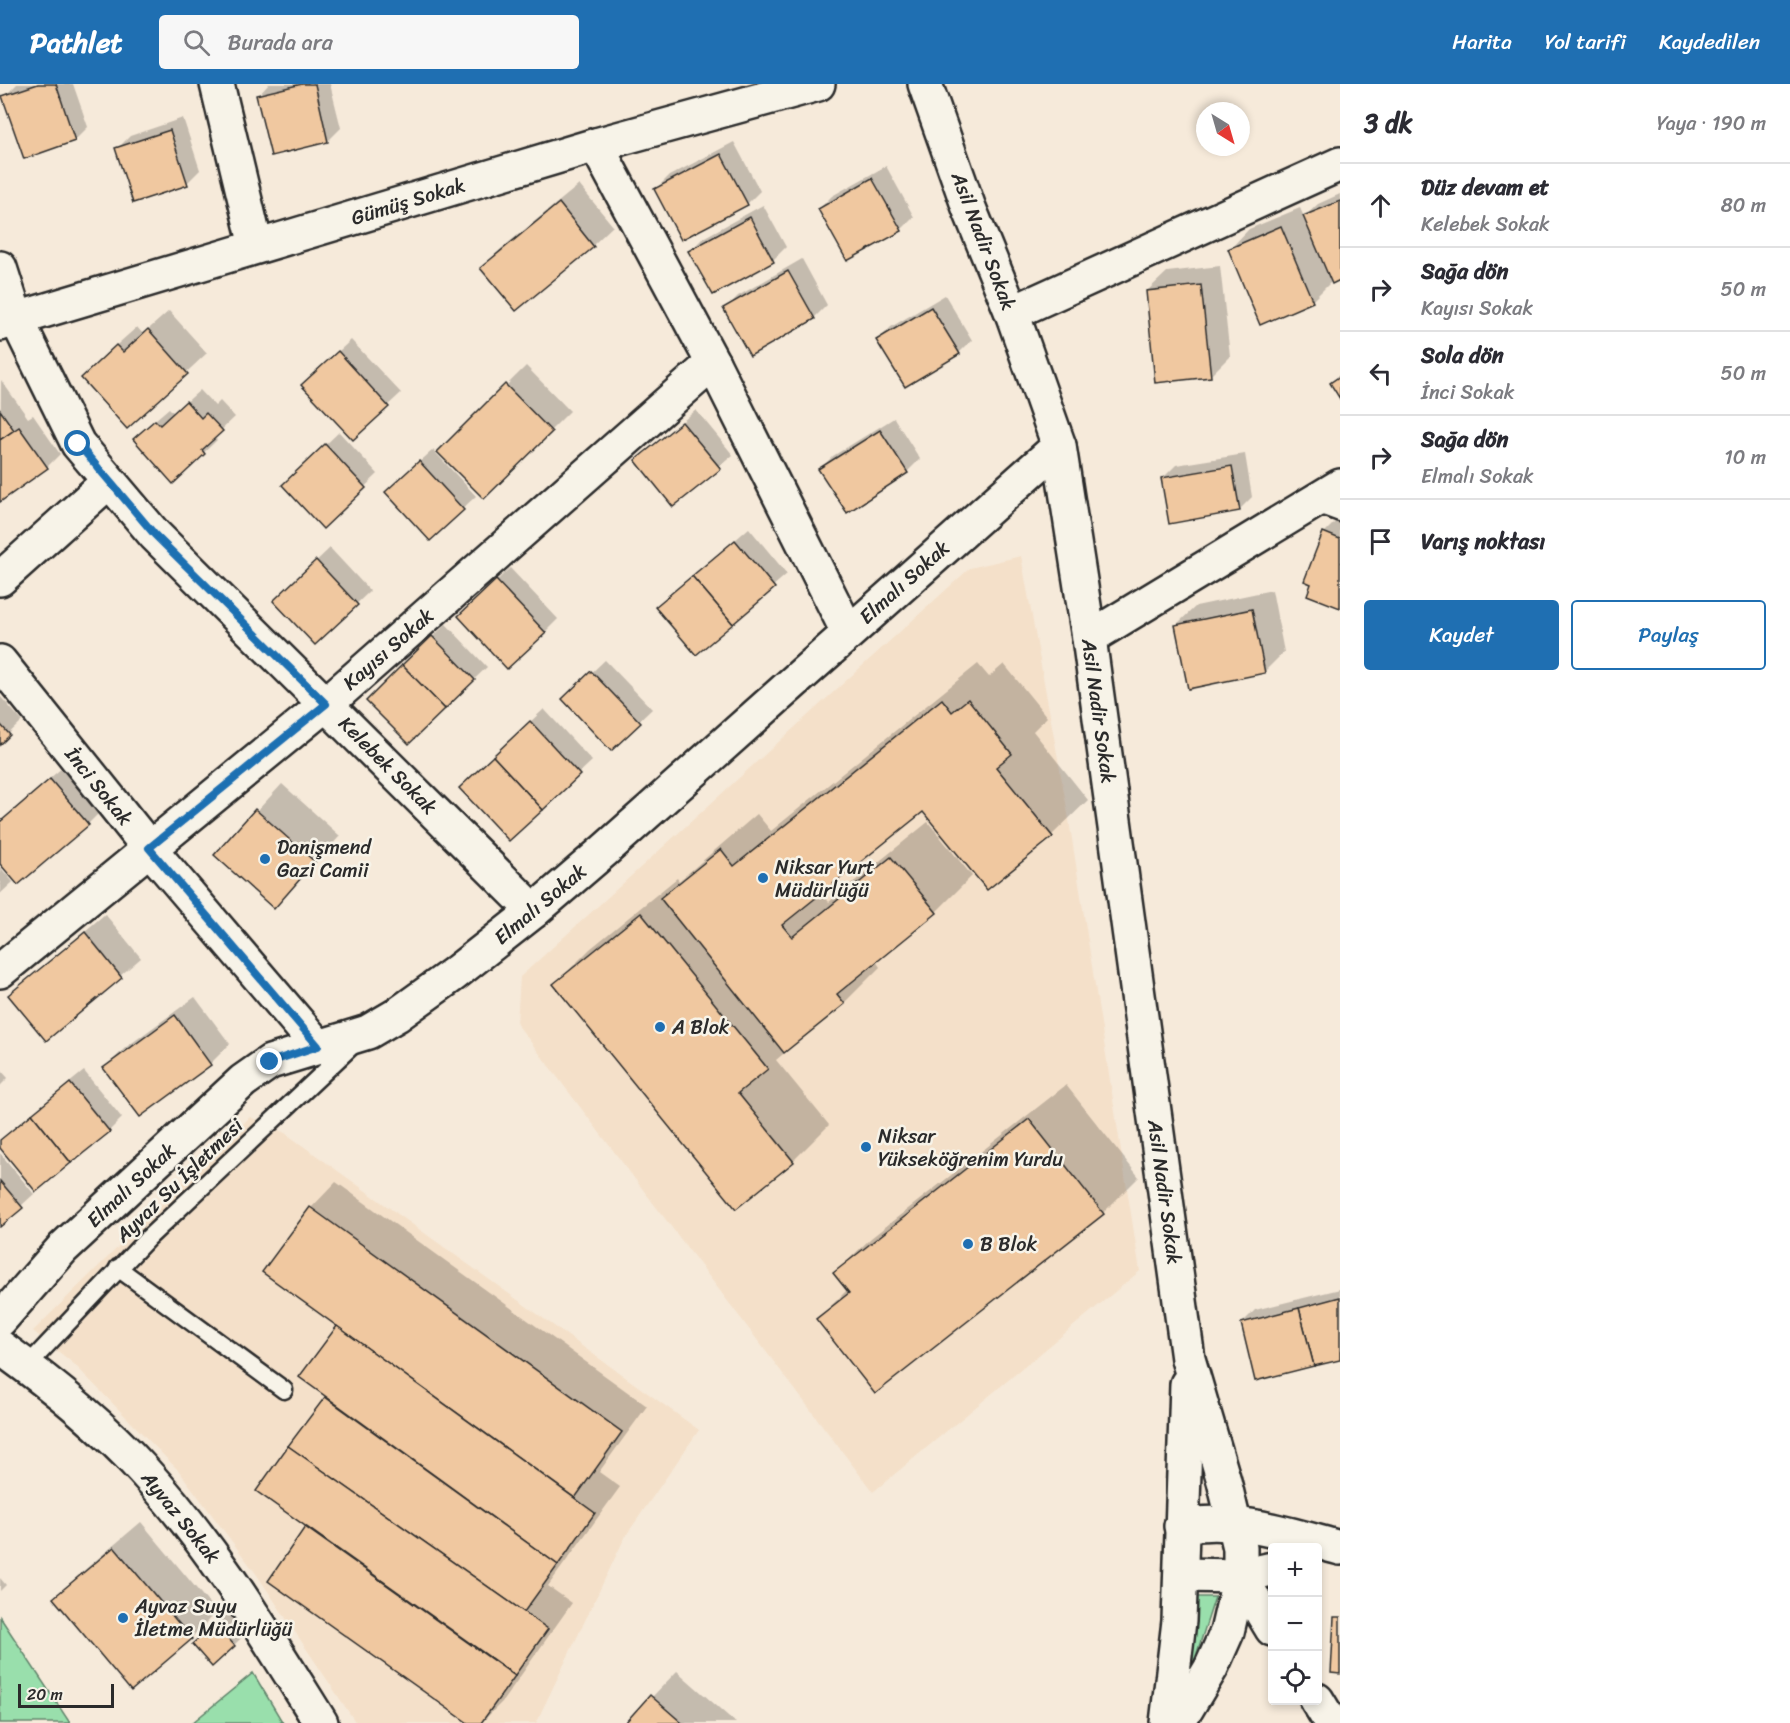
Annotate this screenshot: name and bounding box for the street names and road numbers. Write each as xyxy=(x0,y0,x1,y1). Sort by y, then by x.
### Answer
street label: Asil Nadir Sokak xyxy=(941,166,1026,316)
street label: Gümüş Sokak xyxy=(347,168,470,235)
street label: Elmalı Sokak xyxy=(851,531,958,633)
street label: Kayısı Sokak xyxy=(335,599,442,699)
street label: Asil Nadir Sokak xyxy=(1071,635,1126,786)
street label: Kelebek Sokak xyxy=(330,708,446,823)
street label: İnci Sokak xyxy=(55,738,142,834)
street label: Elmalı Sokak xyxy=(486,855,595,954)
street label: Ayvaz Su İşletmesi xyxy=(106,1109,253,1252)
street label: Asil Nadir Sokak xyxy=(1137,1116,1192,1267)
street label: Elmalı Sokak xyxy=(78,1134,185,1237)
street label: Ayvaz Sokak xyxy=(131,1462,230,1572)

